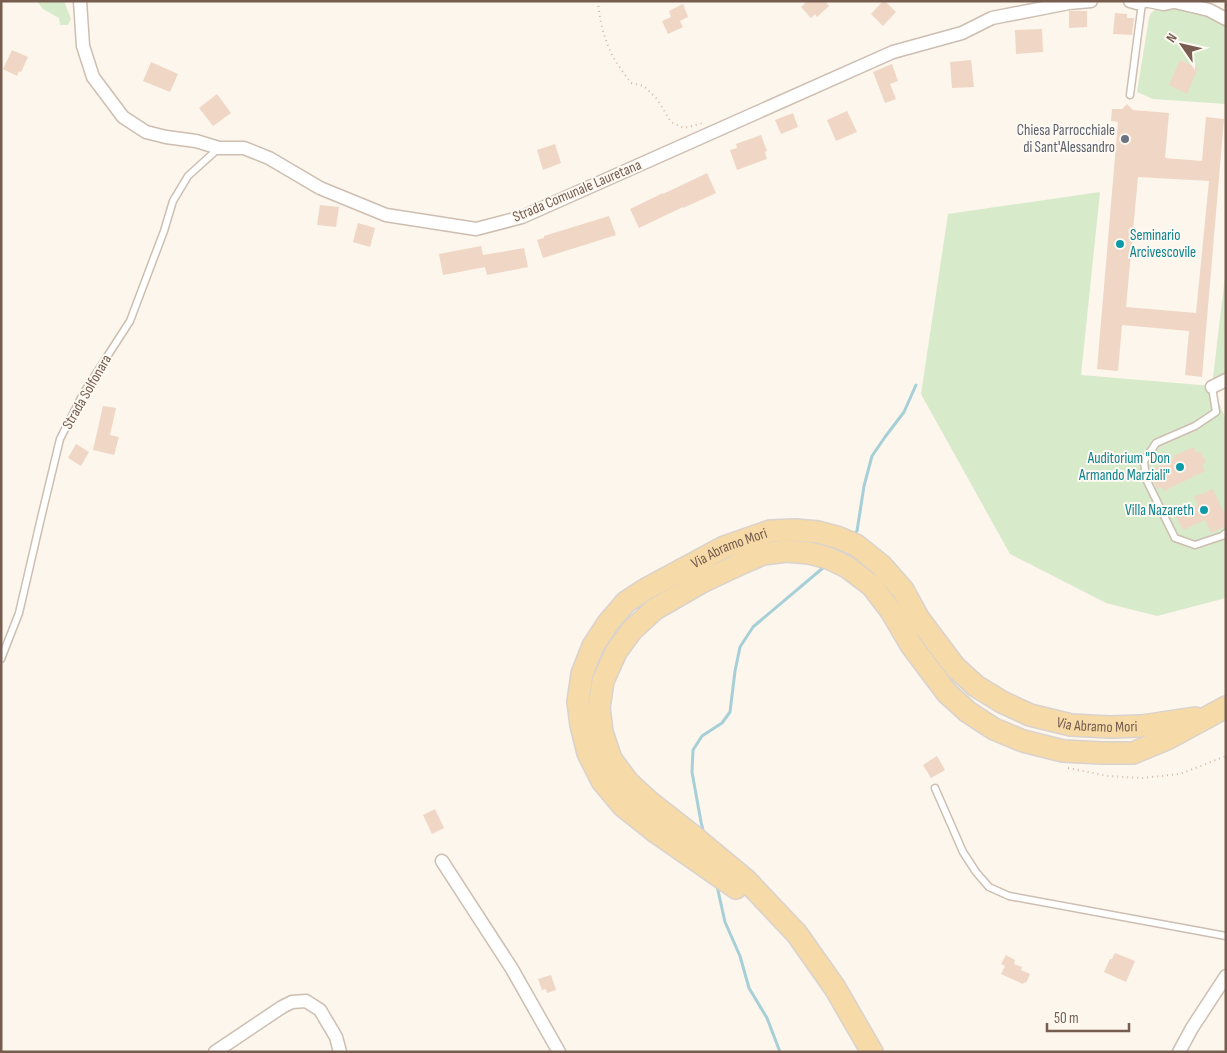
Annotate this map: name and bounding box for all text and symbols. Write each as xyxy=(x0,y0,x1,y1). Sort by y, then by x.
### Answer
north arrow xyxy=(1157,20,1207,70)
text: N xyxy=(1162,30,1181,46)
place label: Chiesa Parrocchiale di Sant'Alessandro xyxy=(1017,121,1115,157)
marker: Chiesa Parrocchiale di Sant'Alessandro xyxy=(1119,133,1131,145)
street label: Strada Comunale Lauretana xyxy=(510,155,644,227)
place label: Seminario Arcivescovile xyxy=(1129,226,1196,262)
marker: Seminario Arcivescovile xyxy=(1114,238,1126,250)
street label: Strada Solfonara xyxy=(58,351,116,433)
place label: Auditorium "Don Armando Marziali" xyxy=(1078,449,1170,485)
marker: Auditorium "Don Armando Marziali" xyxy=(1174,461,1186,473)
place label: Villa Nazareth xyxy=(1125,501,1194,520)
marker: Villa Nazareth xyxy=(1198,504,1210,516)
street label: Via Abramo Mori xyxy=(688,523,770,572)
street label: Via Abramo Mori xyxy=(1055,712,1138,737)
scale bar xyxy=(1047,1000,1130,1032)
text: 50 m xyxy=(1054,1009,1079,1028)

